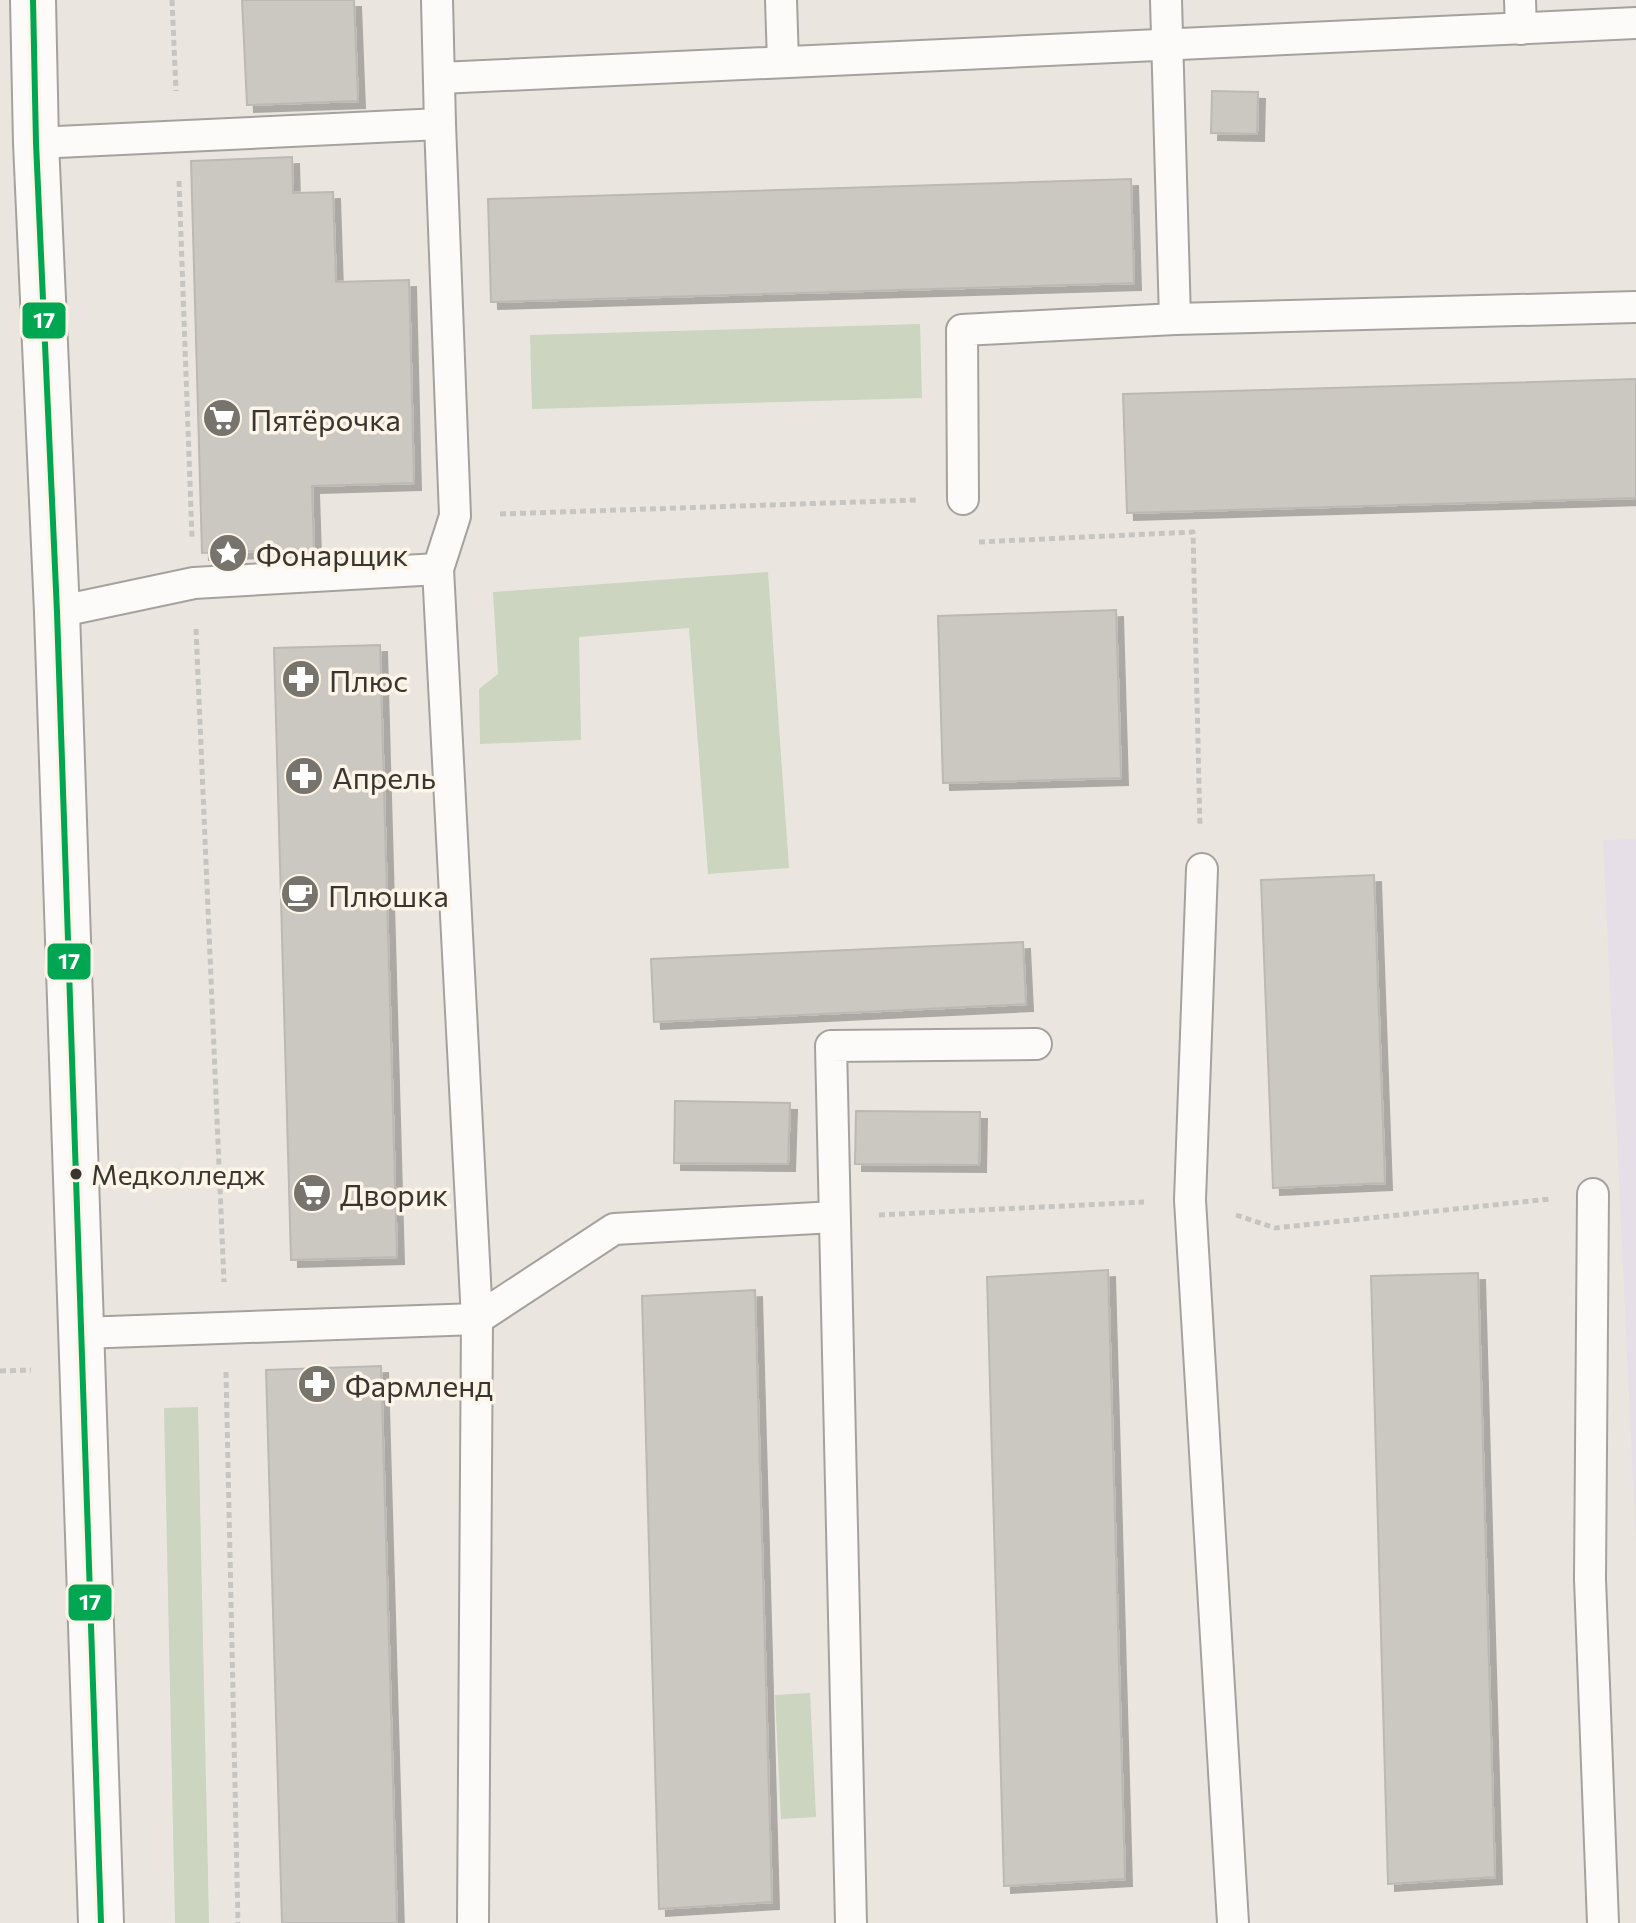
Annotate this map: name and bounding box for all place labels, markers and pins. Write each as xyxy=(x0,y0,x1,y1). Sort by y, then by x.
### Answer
supermarket icon: Пятёрочка xyxy=(201,397,243,439)
place label: Пятёрочка xyxy=(250,400,401,437)
place icon: Фонарщик xyxy=(207,532,249,574)
place label: Фонарщик xyxy=(256,535,408,572)
pharmacy icon: Плюс xyxy=(280,658,322,700)
place label: Плюс xyxy=(329,661,408,698)
pharmacy icon: Апрель xyxy=(283,755,325,797)
place label: Апрель xyxy=(332,758,436,795)
cafe icon: Плюшка xyxy=(279,873,321,915)
place label: Плюшка xyxy=(328,876,449,913)
place label: Медколледж xyxy=(91,1157,265,1191)
marker: Медколледж xyxy=(68,1166,84,1182)
supermarket icon: Дворик xyxy=(291,1172,333,1214)
place label: Дворик xyxy=(340,1175,448,1212)
pharmacy icon: Фармленд xyxy=(296,1363,338,1405)
place label: Фармленд xyxy=(345,1366,493,1403)

